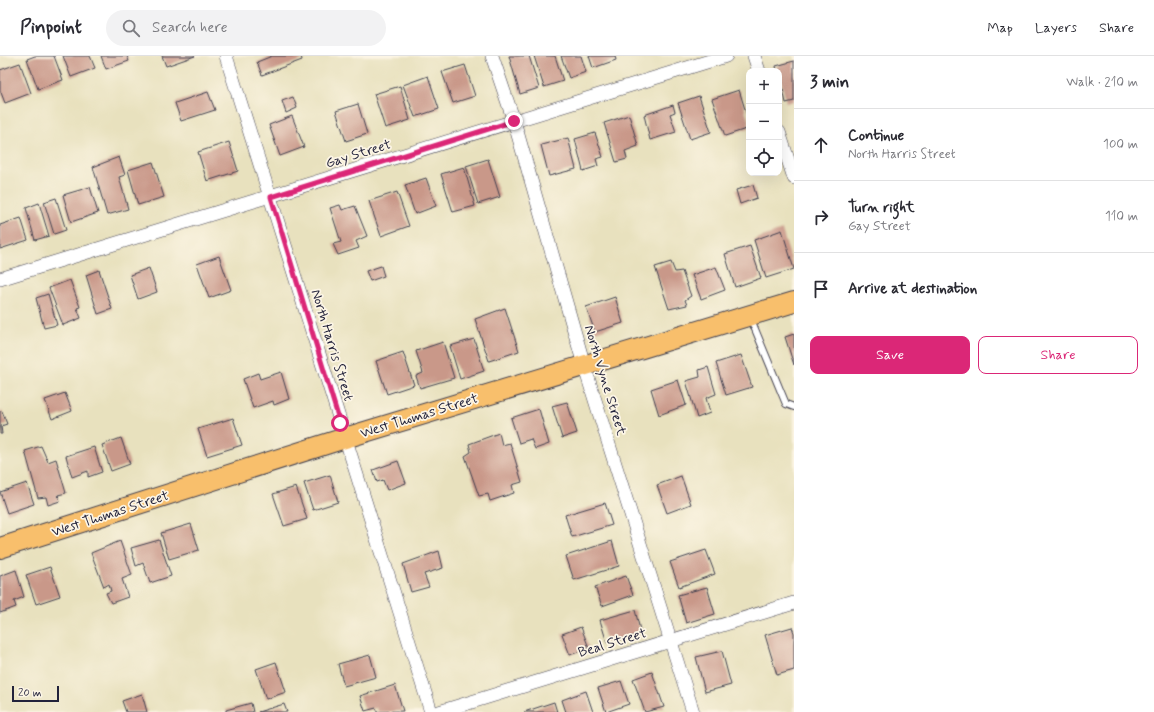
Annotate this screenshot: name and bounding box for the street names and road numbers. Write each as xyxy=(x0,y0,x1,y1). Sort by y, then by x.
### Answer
street label: Gay Street xyxy=(323,135,394,172)
street label: North Harris Street xyxy=(307,287,358,403)
street label: North Vyne Street xyxy=(580,323,631,438)
street label: West Thomas Street xyxy=(358,389,481,442)
street label: West Thomas Street xyxy=(49,486,172,541)
street label: Beal Street xyxy=(576,624,649,662)

